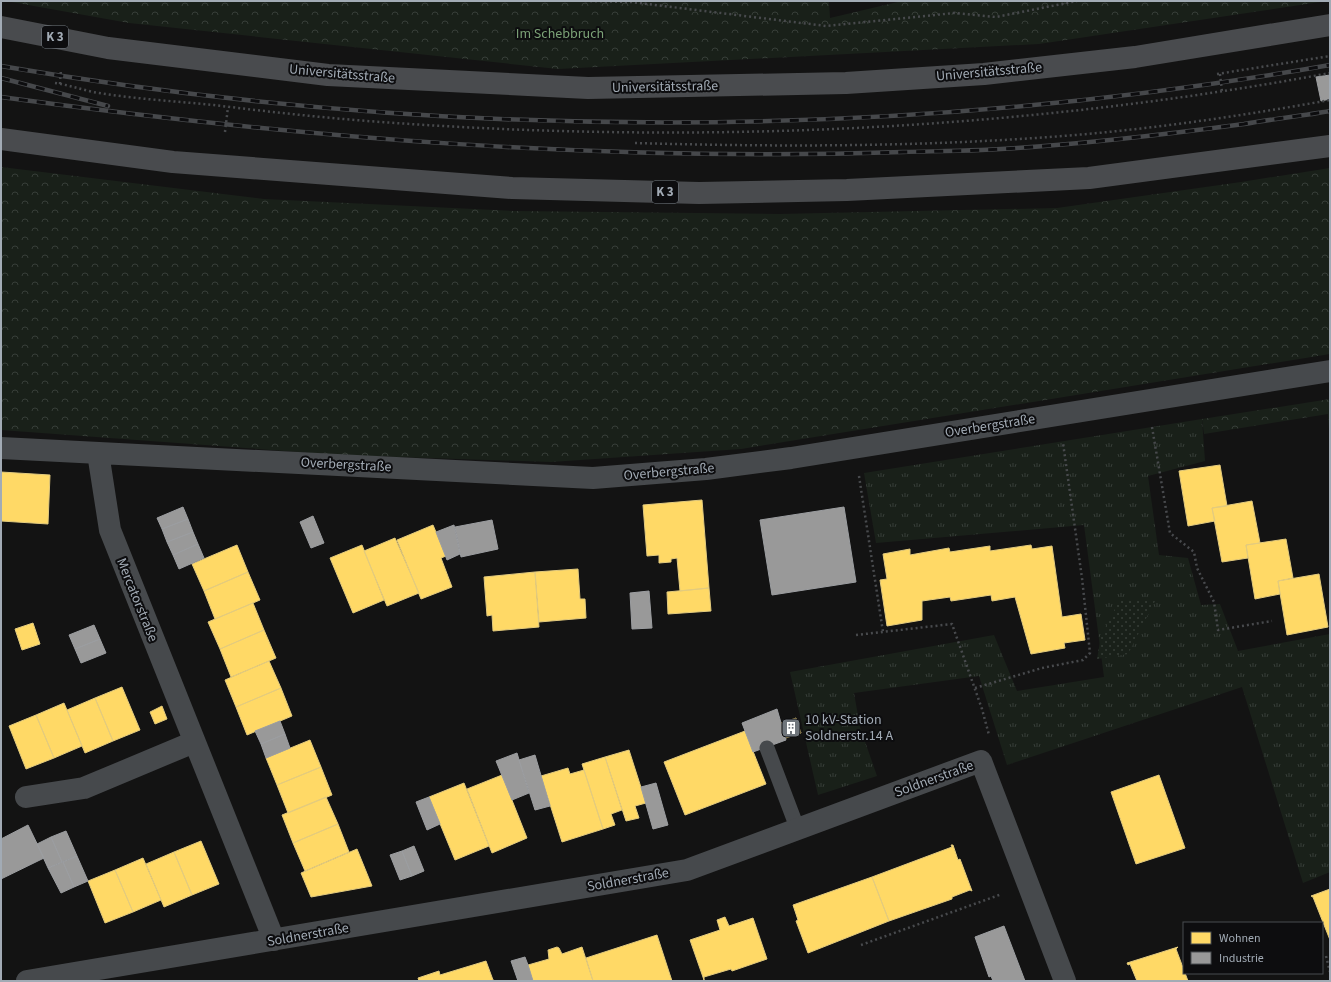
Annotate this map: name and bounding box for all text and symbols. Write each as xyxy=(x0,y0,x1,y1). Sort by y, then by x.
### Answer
park label: Im Schebbruch xyxy=(516,24,604,44)
road number: K 3 xyxy=(42,26,68,48)
street label: Universitätsstraße xyxy=(935,57,1043,87)
street label: Universitätsstraße xyxy=(288,59,396,89)
street label: Universitätsstraße xyxy=(612,76,718,98)
road number: K 3 xyxy=(652,181,678,203)
street label: Overbergstraße xyxy=(944,409,1037,443)
street label: Overbergstraße xyxy=(300,453,392,477)
street label: Overbergstraße xyxy=(623,458,715,486)
street label: Mercatorstraße xyxy=(111,555,163,645)
place label: 10 kV-Station Soldnerstr.14 A xyxy=(805,710,893,746)
building icon: 10 kV-Station Soldnerstr.14 A xyxy=(780,717,802,739)
street label: Soldnerstraße xyxy=(892,755,976,803)
street label: Soldnerstraße xyxy=(586,863,671,897)
street label: Soldnerstraße xyxy=(266,918,351,952)
legend xyxy=(1183,922,1323,974)
text: Wohnen xyxy=(1219,930,1261,947)
text: Industrie xyxy=(1219,950,1264,967)

